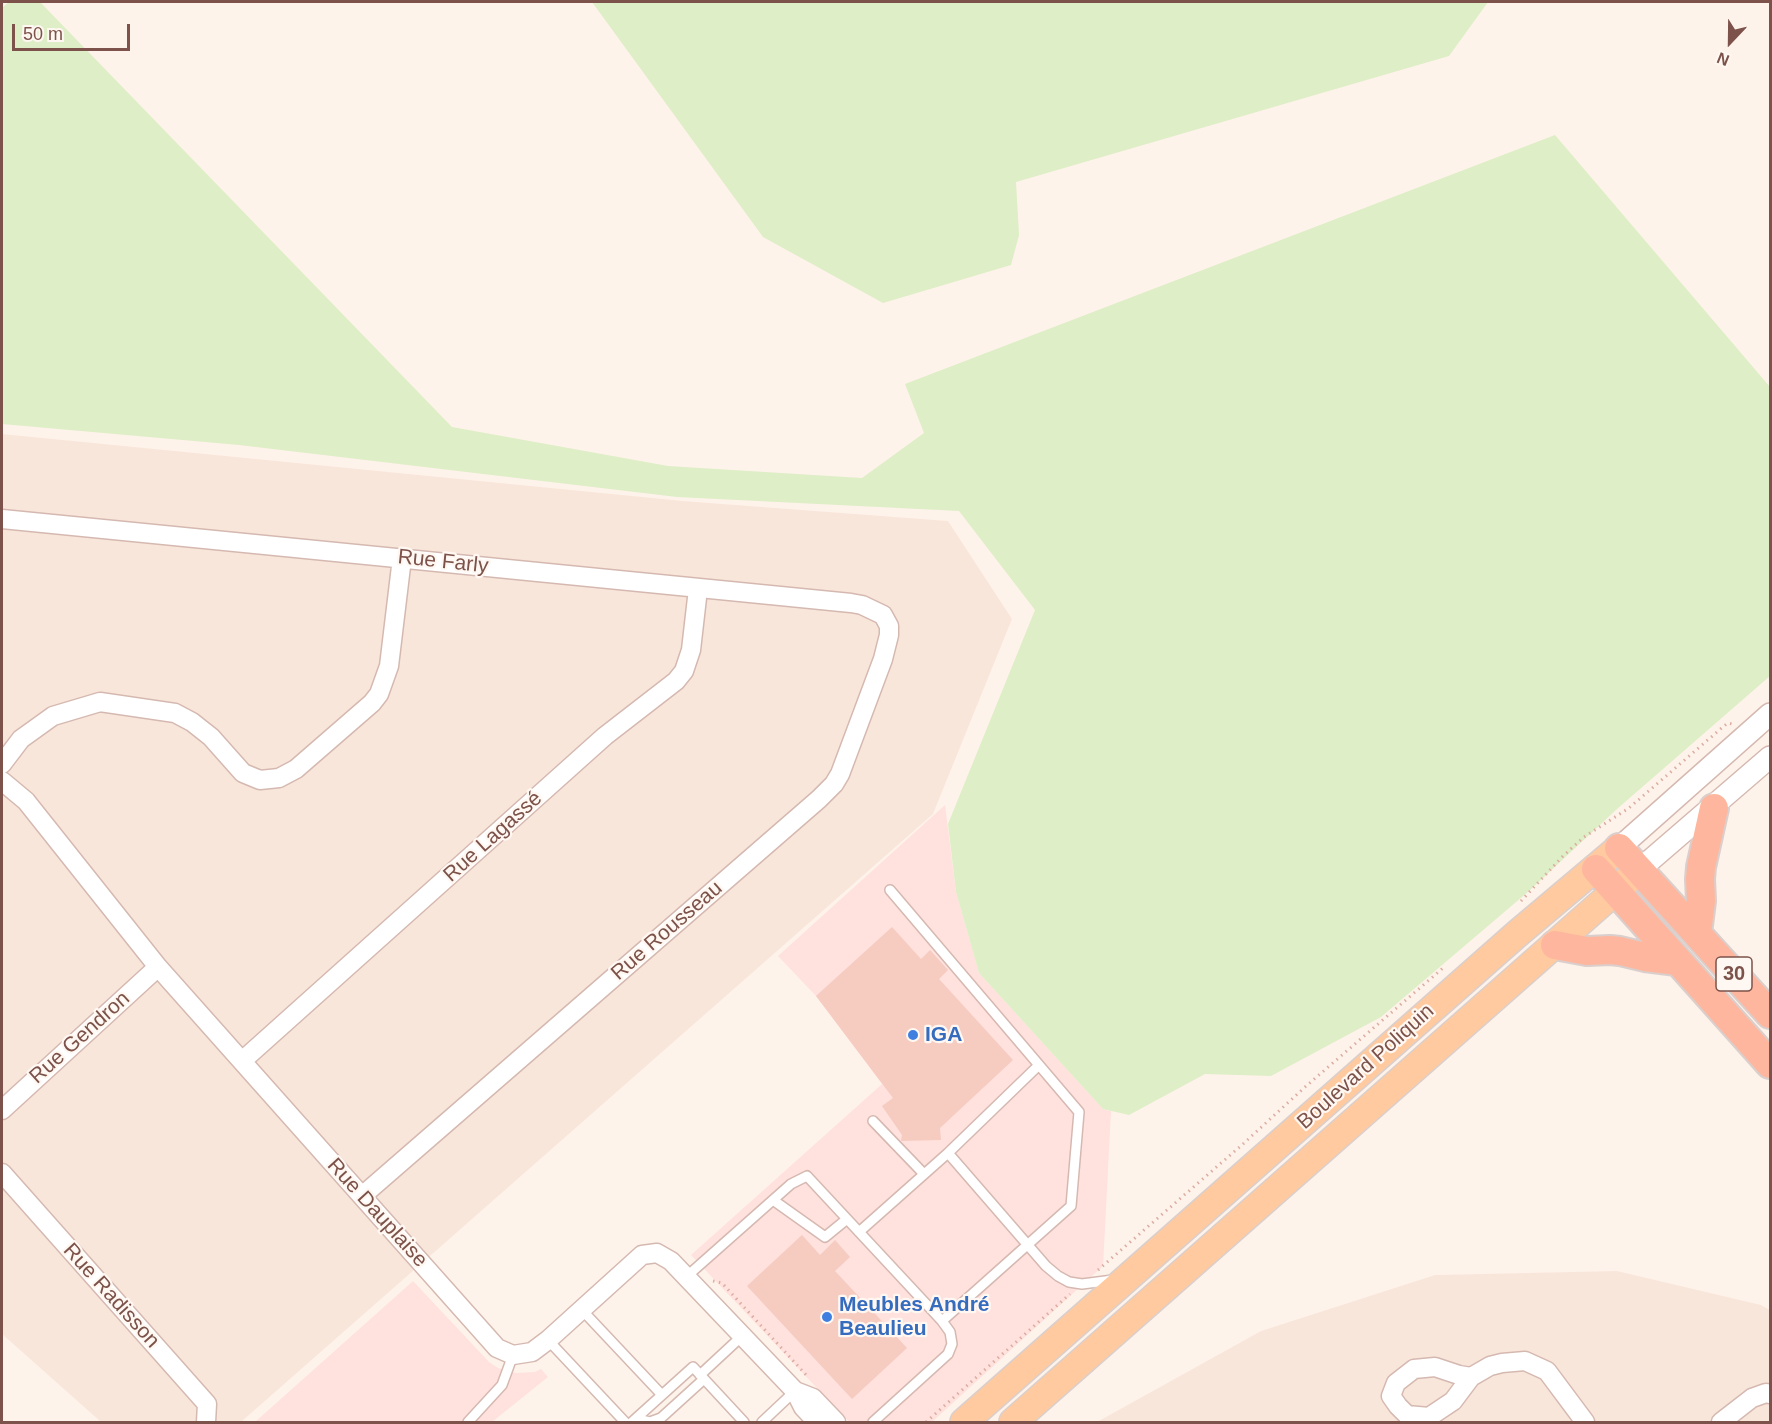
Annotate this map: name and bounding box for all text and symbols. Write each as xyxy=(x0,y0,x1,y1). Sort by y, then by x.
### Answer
scale bar xyxy=(15,12,134,50)
north arrow xyxy=(1700,12,1760,72)
text: 50 m xyxy=(23,24,63,44)
text: N xyxy=(1715,49,1732,69)
street label: Rue Farly xyxy=(396,545,490,579)
street label: Rue Lagassé xyxy=(439,786,547,888)
street label: Rue Rousseau xyxy=(606,876,728,986)
road number: 30 xyxy=(1716,957,1752,991)
street label: Rue Gendron xyxy=(25,986,135,1090)
street label: Boulevard Poliquin xyxy=(1293,999,1439,1135)
place label: IGA xyxy=(925,1022,962,1048)
marker: IGA xyxy=(906,1028,920,1042)
street label: Rue Dauplaise xyxy=(322,1153,432,1273)
street label: Rue Radisson xyxy=(58,1239,164,1353)
place label: Meubles André Beaulieu xyxy=(839,1292,990,1342)
marker: Meubles André Beaulieu xyxy=(820,1310,834,1324)

